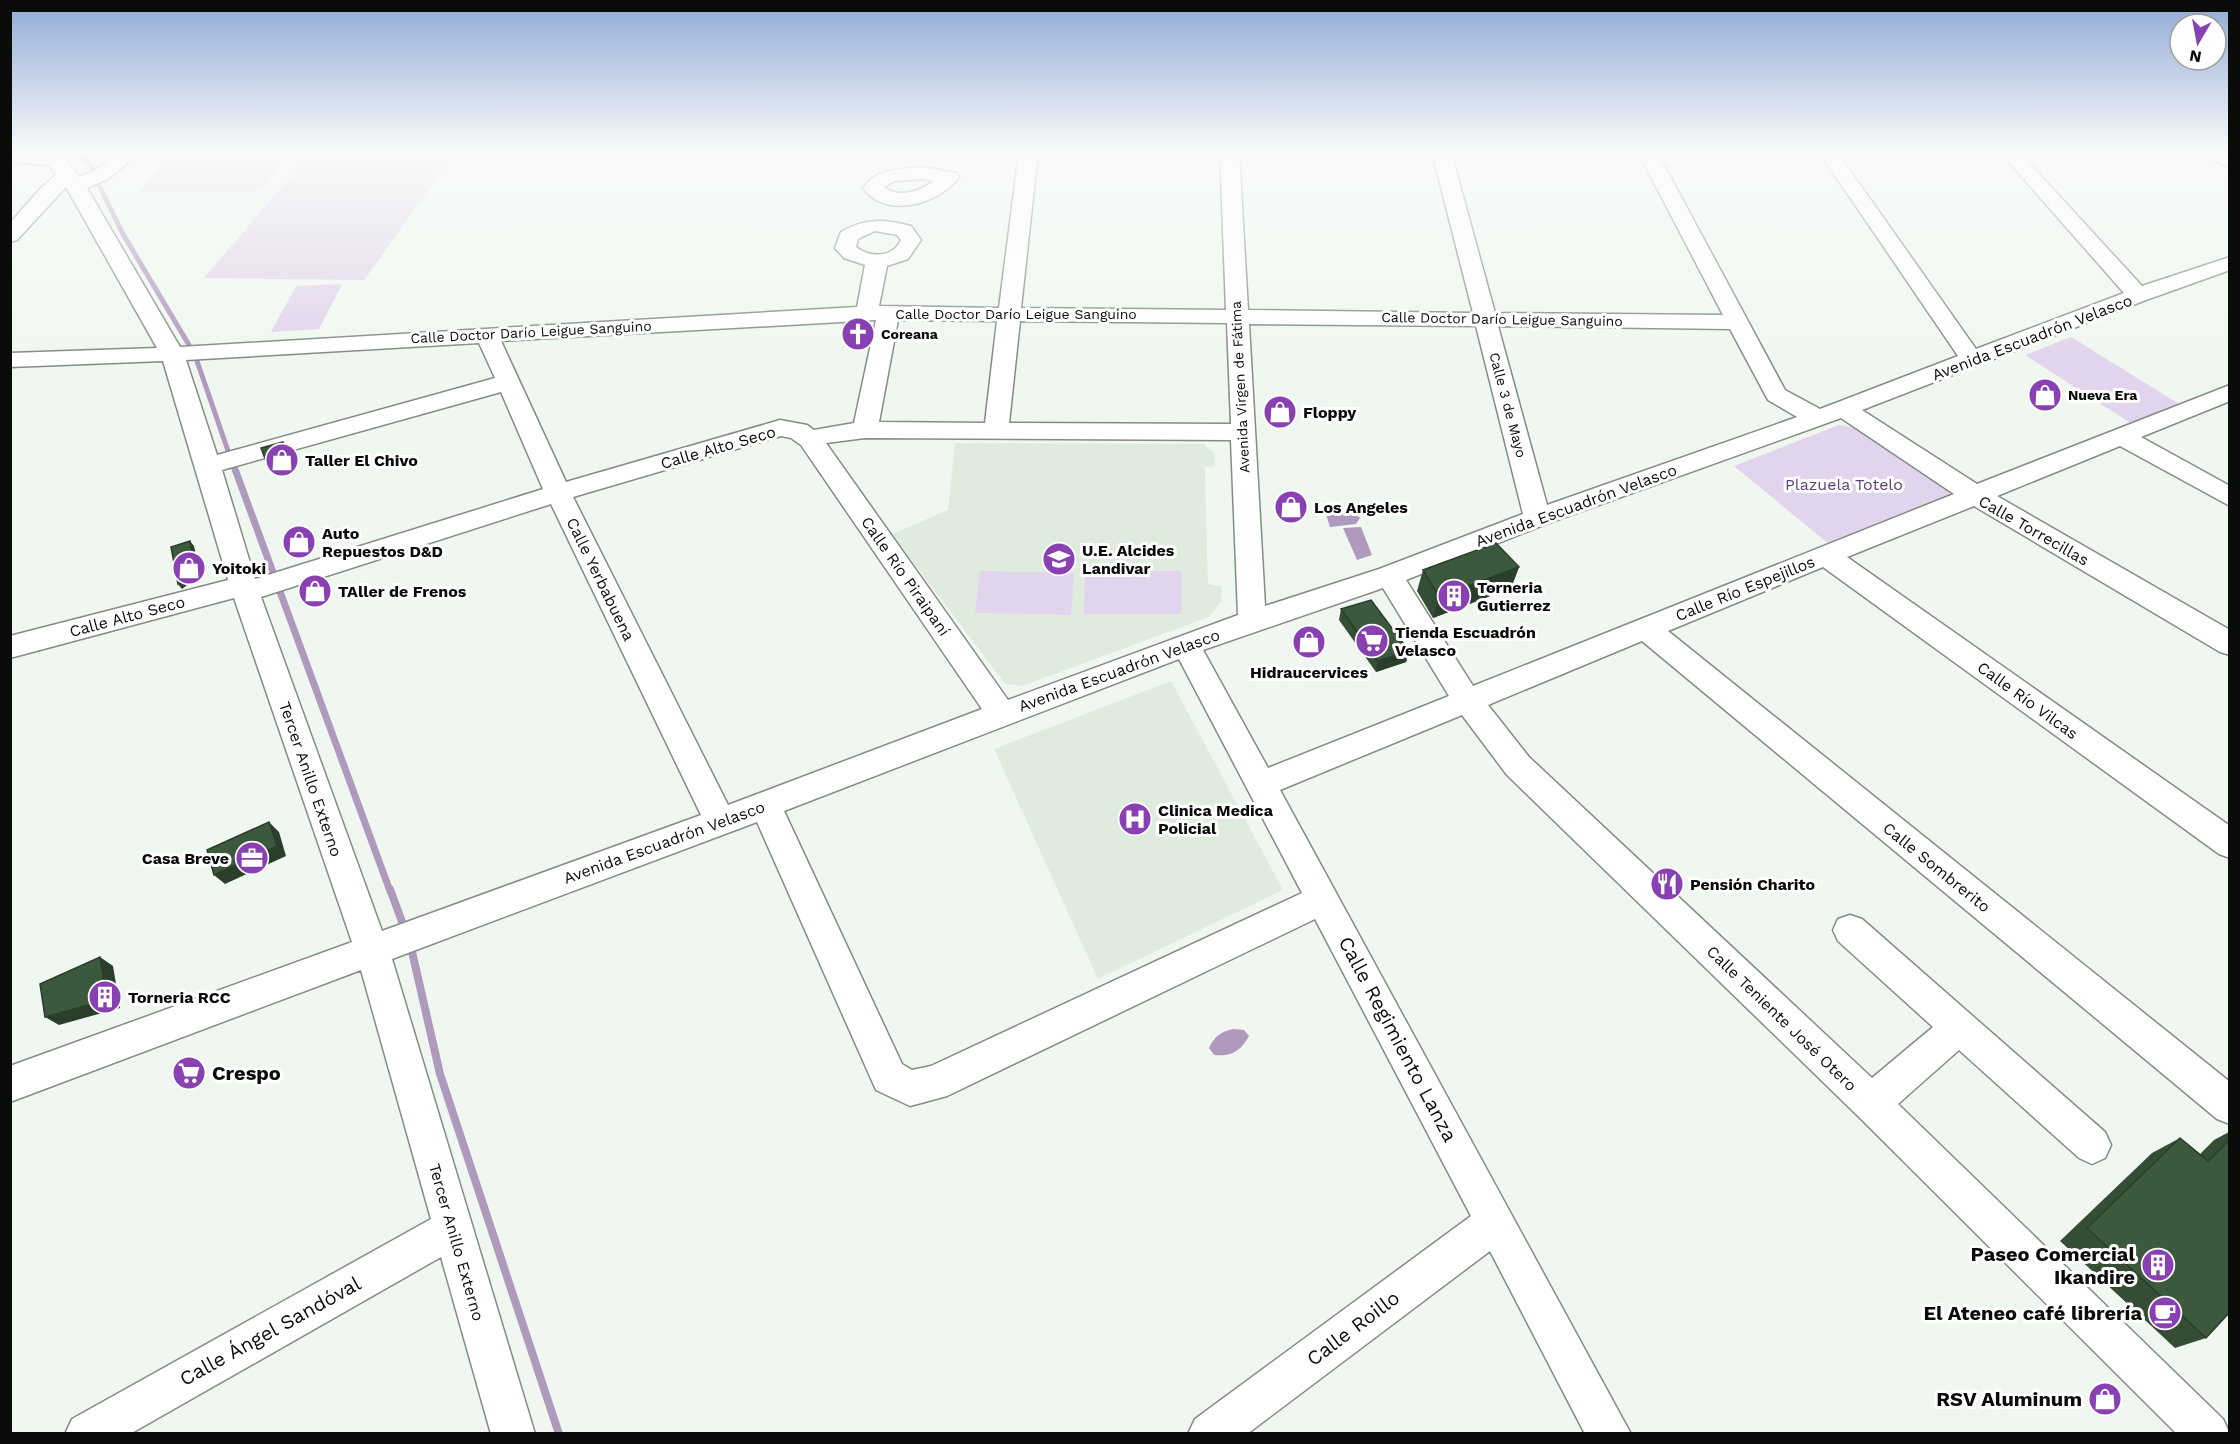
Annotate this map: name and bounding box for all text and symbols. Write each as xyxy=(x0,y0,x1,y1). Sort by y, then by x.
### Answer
north arrow xyxy=(2168,12,2228,72)
text: N xyxy=(2188,46,2203,67)
street label: Avenida Escuadrón Velasco xyxy=(1929,290,2135,384)
street label: Avenida Virgen de Fátima xyxy=(1227,300,1252,473)
street label: Calle Doctor Darío Leigue Sanguino xyxy=(895,306,1137,322)
street label: Calle Doctor Darío Leigue Sanguino xyxy=(1381,309,1623,329)
church icon: Coreana xyxy=(840,316,876,352)
street label: Calle Doctor Darío Leigue Sanguino xyxy=(410,318,652,346)
place label: Coreana xyxy=(881,326,939,342)
street label: Calle 3 de Mayo xyxy=(1486,351,1530,459)
shop icon: Nueva Era xyxy=(2027,377,2063,413)
place label: Nueva Era xyxy=(2068,387,2138,403)
shop icon: Floppy xyxy=(1262,394,1298,430)
place label: Floppy xyxy=(1303,403,1357,422)
street label: Calle Alto Seco xyxy=(658,422,778,473)
shop icon: Taller El Chivo xyxy=(264,442,300,478)
place label: Taller El Chivo xyxy=(305,451,418,470)
street label: Avenida Escuadrón Velasco xyxy=(1473,460,1679,551)
park label: Plazuela Totelo xyxy=(1785,475,1903,494)
shop icon: Los Angeles xyxy=(1273,489,1309,525)
street label: Calle Torrecillas xyxy=(1975,491,2092,570)
place label: Los Angeles xyxy=(1314,498,1408,517)
street label: Calle Río Piraipaní xyxy=(857,513,954,640)
street label: Calle Yerbabuena xyxy=(562,514,639,644)
shop icon: Auto Repuestos D&D xyxy=(281,524,317,560)
place label: Auto Repuestos D&D xyxy=(322,524,443,561)
school or university icon: U.E. Alcides Landivar xyxy=(1041,541,1077,577)
place label: U.E. Alcides Landivar xyxy=(1082,541,1175,578)
shop icon: Yoitoki xyxy=(171,550,207,586)
street label: Calle Río Espejillos xyxy=(1673,552,1818,625)
place label: Yoitoki xyxy=(212,559,266,578)
shop icon: TAller de Frenos xyxy=(297,573,333,609)
building icon: Torneria Gutierrez xyxy=(1436,578,1472,614)
place label: Torneria Gutierrez xyxy=(1477,578,1551,615)
place label: TAller de Frenos xyxy=(338,582,467,601)
street label: Calle Alto Seco xyxy=(67,592,187,641)
supermarket icon: Tienda Escuadrón Velasco xyxy=(1354,623,1390,659)
place label: Tienda Escuadrón Velasco xyxy=(1395,623,1536,660)
shop icon: Hidraucervices xyxy=(1291,624,1327,660)
street label: Avenida Escuadrón Velasco xyxy=(1016,625,1222,716)
street label: Calle Río Vilcas xyxy=(1974,658,2082,743)
place label: Hidraucervices xyxy=(1250,663,1369,682)
street label: Tercer Anillo Externo xyxy=(275,699,346,859)
street label: Avenida Escuadrón Velasco xyxy=(561,797,767,888)
hospital icon: Clinica Medica Policial xyxy=(1117,801,1153,837)
place label: Clinica Medica Policial xyxy=(1158,801,1274,838)
street label: Calle Sombrerito xyxy=(1879,818,1994,916)
office icon: Casa Breve xyxy=(234,840,270,876)
place label: Casa Breve xyxy=(142,849,229,868)
restaurant icon: Pensión Charito xyxy=(1649,866,1685,902)
place label: Pensión Charito xyxy=(1690,875,1815,894)
street label: Calle Regimiento Lanza xyxy=(1334,932,1462,1146)
street label: Calle Teniente José Otero xyxy=(1703,942,1860,1095)
building icon: Torneria RCC xyxy=(87,979,123,1015)
place label: Torneria RCC xyxy=(128,988,231,1007)
supermarket icon: Crespo xyxy=(171,1055,207,1091)
place label: Crespo xyxy=(212,1061,281,1085)
street label: Tercer Anillo Externo xyxy=(425,1161,488,1323)
place label: Paseo Comercial Ikandire xyxy=(1970,1242,2135,1289)
building icon: Paseo Comercial Ikandire xyxy=(2140,1247,2176,1283)
street label: Calle Ángel Sandóval xyxy=(175,1271,365,1391)
street label: Calle Roillo xyxy=(1302,1285,1404,1371)
cafe icon: El Ateneo café librería xyxy=(2147,1295,2183,1331)
place label: El Ateneo café librería xyxy=(1924,1301,2142,1325)
shop icon: RSV Aluminum xyxy=(2087,1381,2123,1417)
place label: RSV Aluminum xyxy=(1936,1387,2082,1411)

